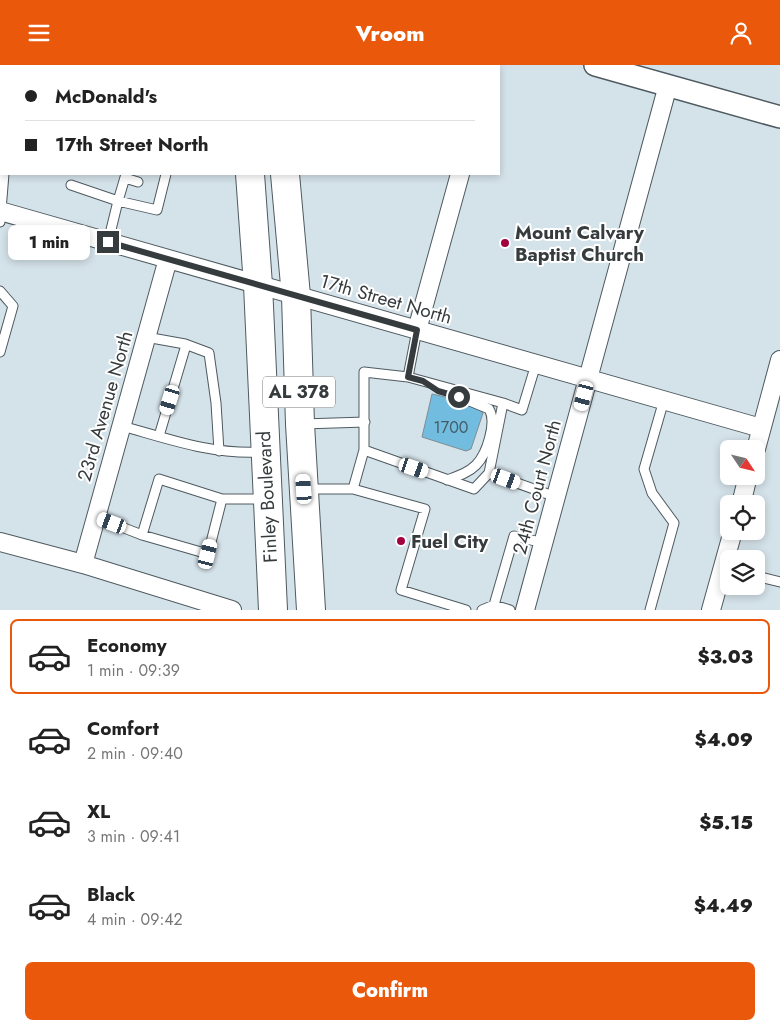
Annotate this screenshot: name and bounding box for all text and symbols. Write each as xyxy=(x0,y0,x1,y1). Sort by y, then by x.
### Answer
text: Vroom xyxy=(355,17,425,49)
icon: menu xyxy=(25,19,53,47)
icon: person xyxy=(727,19,755,47)
text: McDonald's xyxy=(55,83,157,110)
text: 17th Street North xyxy=(55,131,209,158)
place label: Mount Calvary Baptist Church xyxy=(515,219,645,268)
callout: 1 min xyxy=(8,225,90,259)
text: 1 min xyxy=(29,231,69,254)
route end xyxy=(97,231,119,253)
marker: Mount Calvary Baptist Church xyxy=(499,237,511,249)
street label: 17th Street North xyxy=(317,267,455,331)
street label: 23rd Avenue North xyxy=(71,328,139,484)
road number: AL 378 xyxy=(263,377,335,407)
car xyxy=(572,380,595,412)
car xyxy=(158,383,181,417)
route start xyxy=(448,386,470,408)
house number: 1700 xyxy=(434,416,468,439)
street label: 24th Court North xyxy=(506,417,568,557)
street label: Finley Boulevard xyxy=(250,430,284,564)
north arrow xyxy=(720,440,765,485)
map controls xyxy=(720,440,765,595)
car xyxy=(397,456,430,480)
car xyxy=(489,467,522,491)
car xyxy=(295,474,312,504)
button: locate xyxy=(720,495,765,540)
car xyxy=(95,511,128,535)
place label: Fuel City xyxy=(411,528,489,555)
marker: Fuel City xyxy=(395,535,407,547)
car xyxy=(197,538,218,570)
button: layers xyxy=(720,550,765,595)
text: Economy xyxy=(87,632,167,659)
icon: car xyxy=(27,634,72,679)
text: $3.03 xyxy=(698,643,753,670)
text: 1 min · 09:39 xyxy=(87,659,180,682)
text: Comfort xyxy=(87,715,159,742)
icon: car xyxy=(27,717,72,762)
text: $4.09 xyxy=(695,726,753,753)
text: 2 min · 09:40 xyxy=(87,742,183,765)
text: XL xyxy=(87,798,110,825)
icon: car xyxy=(27,800,72,845)
text: $5.15 xyxy=(699,809,753,836)
text: 3 min · 09:41 xyxy=(87,825,180,848)
text: Black xyxy=(87,881,135,908)
icon: car xyxy=(27,883,72,928)
text: $4.49 xyxy=(694,892,753,919)
text: 4 min · 09:42 xyxy=(87,908,183,931)
button: Confirm xyxy=(25,962,755,1020)

